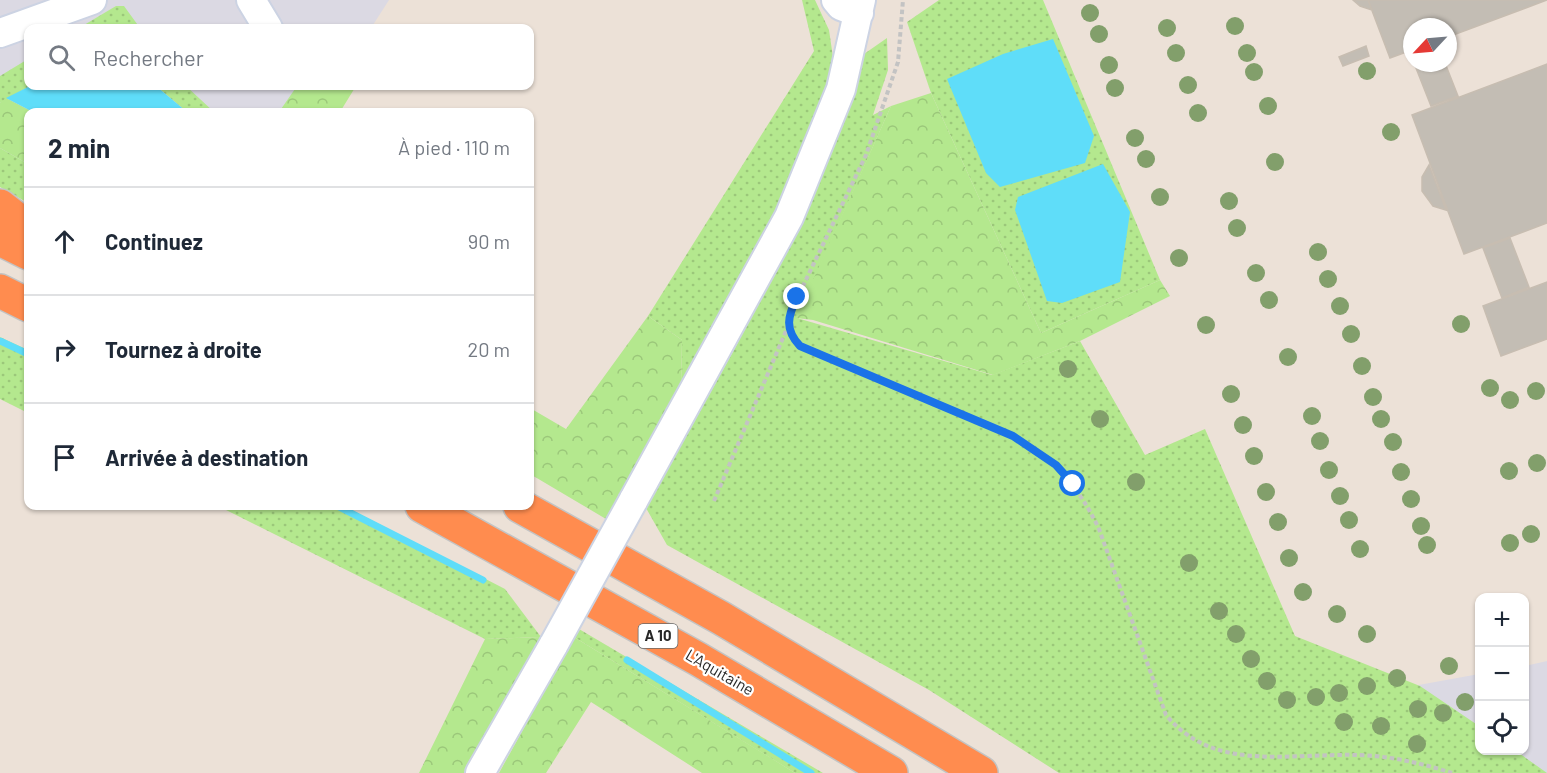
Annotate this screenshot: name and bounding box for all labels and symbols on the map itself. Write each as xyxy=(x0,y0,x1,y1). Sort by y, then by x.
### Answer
north arrow xyxy=(1403,18,1457,72)
route end xyxy=(783,283,809,309)
route start xyxy=(1059,470,1085,496)
road number: A 10 xyxy=(638,624,678,648)
street label: L'Aquitaine xyxy=(683,644,758,699)

